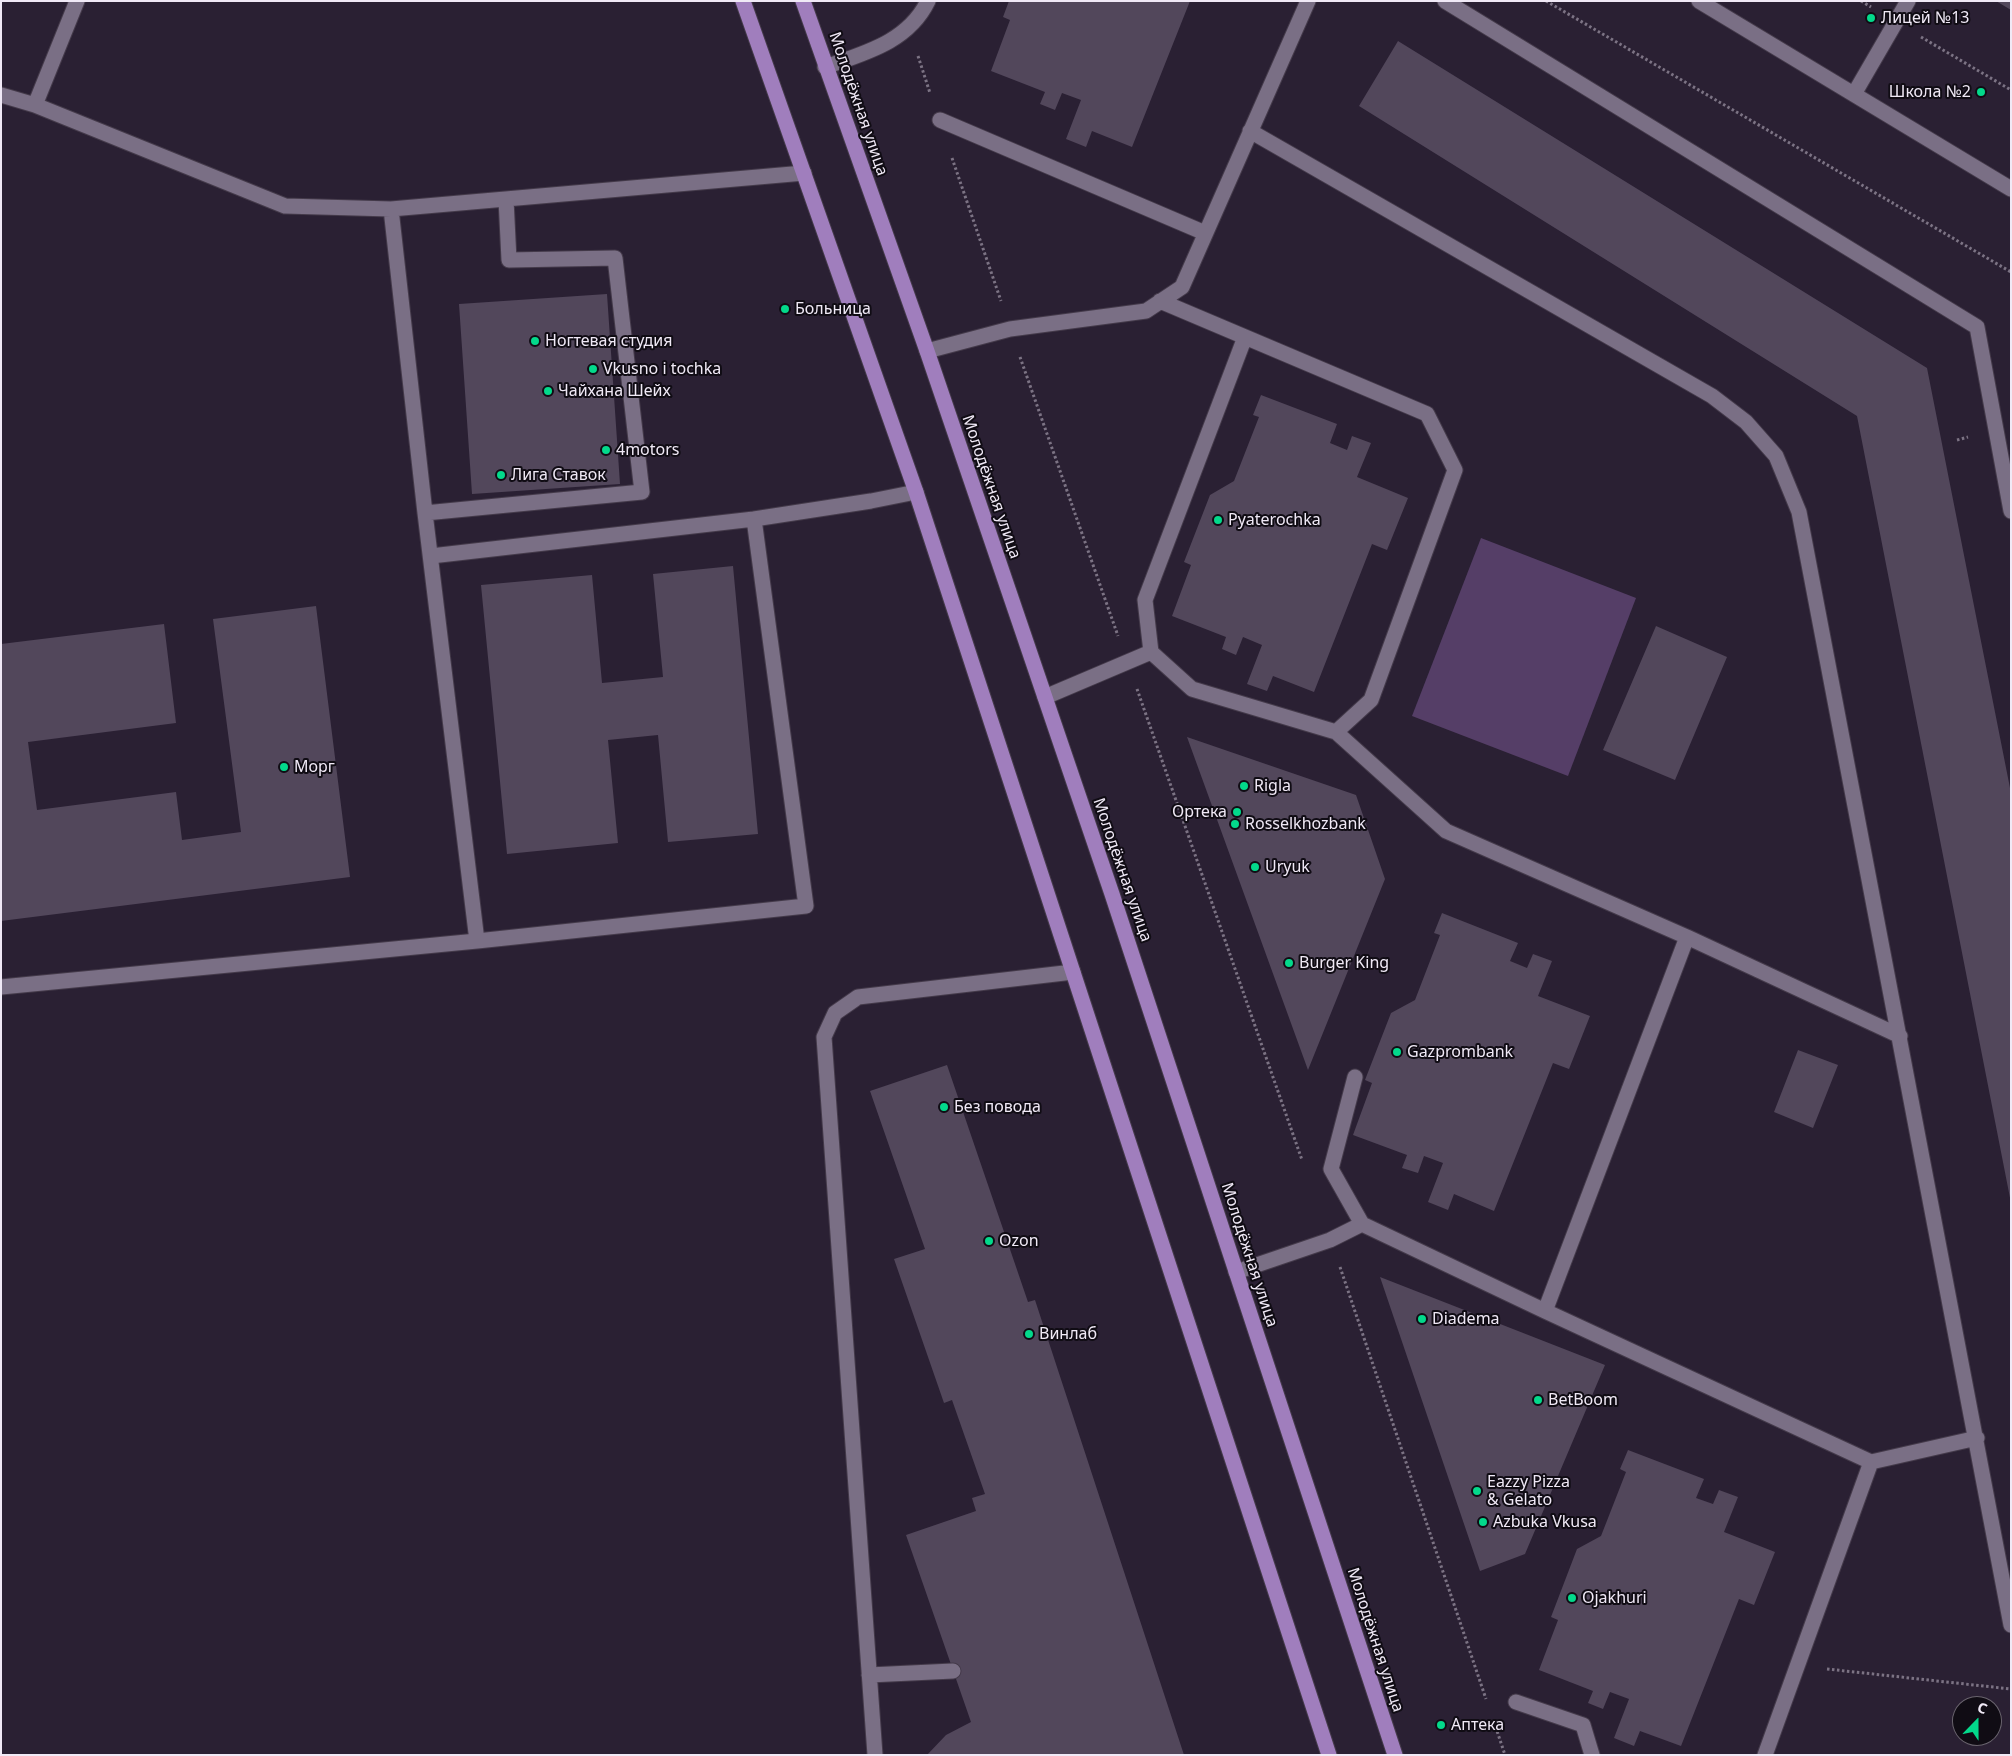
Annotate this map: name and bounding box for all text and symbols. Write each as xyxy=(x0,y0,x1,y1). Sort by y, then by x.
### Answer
place label: Лицей №13 xyxy=(1881,8,1969,28)
marker: Лицей №13 xyxy=(1865,12,1877,24)
street label: Молодёжная улица xyxy=(824,30,892,178)
place label: Школа №2 xyxy=(1889,82,1971,102)
marker: Школа №2 xyxy=(1975,86,1987,98)
place label: Больница xyxy=(795,299,871,319)
marker: Больница xyxy=(779,303,791,315)
place label: Ногтевая студия xyxy=(545,331,672,351)
marker: Ногтевая студия xyxy=(529,335,541,347)
place label: Vkusno i tochka xyxy=(603,359,721,379)
marker: Vkusno i tochka xyxy=(587,363,599,375)
place label: Чайхана Шейх xyxy=(558,381,671,401)
marker: Чайхана Шейх xyxy=(542,385,554,397)
street label: Молодёжная улица xyxy=(957,413,1025,561)
place label: 4motors xyxy=(616,440,680,460)
marker: 4motors xyxy=(600,444,612,456)
place label: Лига Ставок xyxy=(511,465,606,485)
marker: Лига Ставок xyxy=(495,469,507,481)
place label: Pyaterochka xyxy=(1228,510,1321,530)
marker: Pyaterochka xyxy=(1212,514,1224,526)
place label: Морг xyxy=(294,757,335,777)
marker: Морг xyxy=(278,761,290,773)
place label: Rigla xyxy=(1254,776,1291,796)
marker: Rigla xyxy=(1238,780,1250,792)
street label: Молодёжная улица xyxy=(1088,796,1156,944)
place label: Ортека xyxy=(1172,802,1227,822)
marker: Ортека xyxy=(1231,806,1243,818)
place label: Rosselkhozbank xyxy=(1245,814,1366,834)
marker: Rosselkhozbank xyxy=(1229,818,1241,830)
place label: Uryuk xyxy=(1265,857,1310,877)
marker: Uryuk xyxy=(1249,861,1261,873)
place label: Burger King xyxy=(1299,953,1389,973)
marker: Burger King xyxy=(1283,957,1295,969)
place label: Gazprombank xyxy=(1407,1042,1513,1062)
marker: Gazprombank xyxy=(1391,1046,1403,1058)
place label: Без повода xyxy=(954,1097,1041,1117)
marker: Без повода xyxy=(938,1101,950,1113)
street label: Молодёжная улица xyxy=(1217,1180,1281,1330)
place label: Ozon xyxy=(999,1231,1039,1251)
marker: Ozon xyxy=(983,1235,995,1247)
place label: Diadema xyxy=(1432,1309,1500,1329)
marker: Diadema xyxy=(1416,1313,1428,1325)
place label: Винлаб xyxy=(1039,1324,1097,1344)
marker: Винлаб xyxy=(1023,1328,1035,1340)
place label: BetBoom xyxy=(1548,1390,1618,1410)
marker: BetBoom xyxy=(1532,1394,1544,1406)
place label: Eazzy Pizza & Gelato xyxy=(1487,1472,1570,1510)
marker: Eazzy Pizza & Gelato xyxy=(1471,1485,1483,1497)
place label: Azbuka Vkusa xyxy=(1493,1512,1597,1532)
marker: Azbuka Vkusa xyxy=(1477,1516,1489,1528)
street label: Молодёжная улица xyxy=(1343,1565,1407,1715)
place label: Ojakhuri xyxy=(1582,1588,1647,1608)
marker: Ojakhuri xyxy=(1566,1592,1578,1604)
north arrow xyxy=(1952,1696,2002,1746)
text: С xyxy=(1975,1697,1990,1718)
place label: Аптека xyxy=(1451,1715,1504,1735)
marker: Аптека xyxy=(1435,1719,1447,1731)

